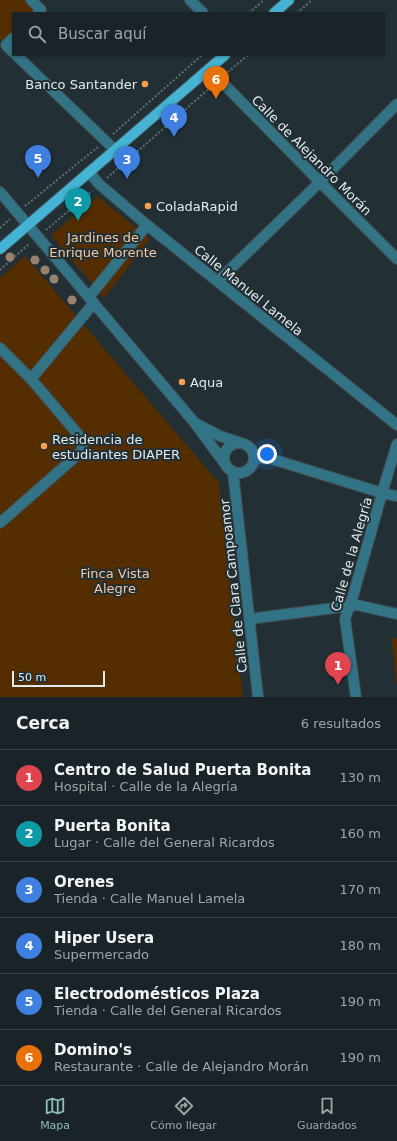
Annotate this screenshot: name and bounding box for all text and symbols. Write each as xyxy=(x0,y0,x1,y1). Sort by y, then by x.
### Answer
search box xyxy=(12,12,385,56)
icon: search xyxy=(26,23,48,45)
text: Buscar aquí xyxy=(58,25,146,43)
pin: 6 xyxy=(203,66,229,99)
place label: Banco Santander xyxy=(25,77,138,92)
marker: Banco Santander xyxy=(140,79,150,89)
street label: Calle de Alejandro Morán xyxy=(249,92,375,218)
pin: 4 xyxy=(161,104,187,137)
pin: 5 xyxy=(25,145,51,178)
pin: 3 xyxy=(114,146,140,179)
pin: 2 xyxy=(65,188,91,221)
place label: ColadaRapid xyxy=(156,199,238,214)
marker: ColadaRapid xyxy=(143,201,153,211)
park label: Jardines de Enrique Morente xyxy=(49,230,157,260)
street label: Calle Manuel Lamela xyxy=(191,242,306,339)
place label: Aqua xyxy=(190,375,223,390)
marker: Aqua xyxy=(177,377,187,387)
place label: Residencia de estudiantes DIAPER xyxy=(52,432,180,462)
marker: Residencia de estudiantes DIAPER xyxy=(39,441,49,451)
your location xyxy=(257,444,277,464)
street label: Calle de la Alegría xyxy=(328,495,375,613)
street label: Calle de Clara Campoamor xyxy=(217,498,250,674)
park label: Finca Vista Alegre xyxy=(80,566,150,596)
pin: 1 xyxy=(325,652,351,685)
scale bar xyxy=(12,669,105,688)
text: 50 m xyxy=(18,671,46,684)
text: Cerca xyxy=(16,713,70,733)
text: 6 resultados xyxy=(301,716,381,731)
text: Centro de Salud Puerta Bonita xyxy=(54,761,311,779)
text: 1 xyxy=(24,770,34,785)
text: 130 m xyxy=(339,770,381,785)
text: Hospital · Calle de la Alegría xyxy=(54,779,238,794)
text: Puerta Bonita xyxy=(54,817,171,835)
text: 2 xyxy=(24,826,34,841)
text: 160 m xyxy=(339,826,381,841)
text: Lugar · Calle del General Ricardos xyxy=(54,835,275,850)
text: Orenes xyxy=(54,873,114,891)
text: 3 xyxy=(24,882,34,897)
text: 170 m xyxy=(339,882,381,897)
text: Tienda · Calle Manuel Lamela xyxy=(54,891,245,906)
text: Hiper Usera xyxy=(54,929,154,947)
text: 4 xyxy=(24,938,34,953)
text: 180 m xyxy=(339,938,381,953)
text: Supermercado xyxy=(54,947,149,962)
text: Electrodomésticos Plaza xyxy=(54,985,260,1003)
text: 5 xyxy=(24,994,34,1009)
text: 190 m xyxy=(339,994,381,1009)
text: Tienda · Calle del General Ricardos xyxy=(54,1003,282,1018)
text: Domino's xyxy=(54,1041,132,1059)
text: 6 xyxy=(24,1050,34,1065)
text: 190 m xyxy=(339,1050,381,1065)
text: Restaurante · Calle de Alejandro Morán xyxy=(54,1059,309,1074)
tab: Mapa xyxy=(40,1095,70,1132)
tab: Cómo llegar xyxy=(150,1095,217,1132)
tab: Guardados xyxy=(297,1095,357,1132)

